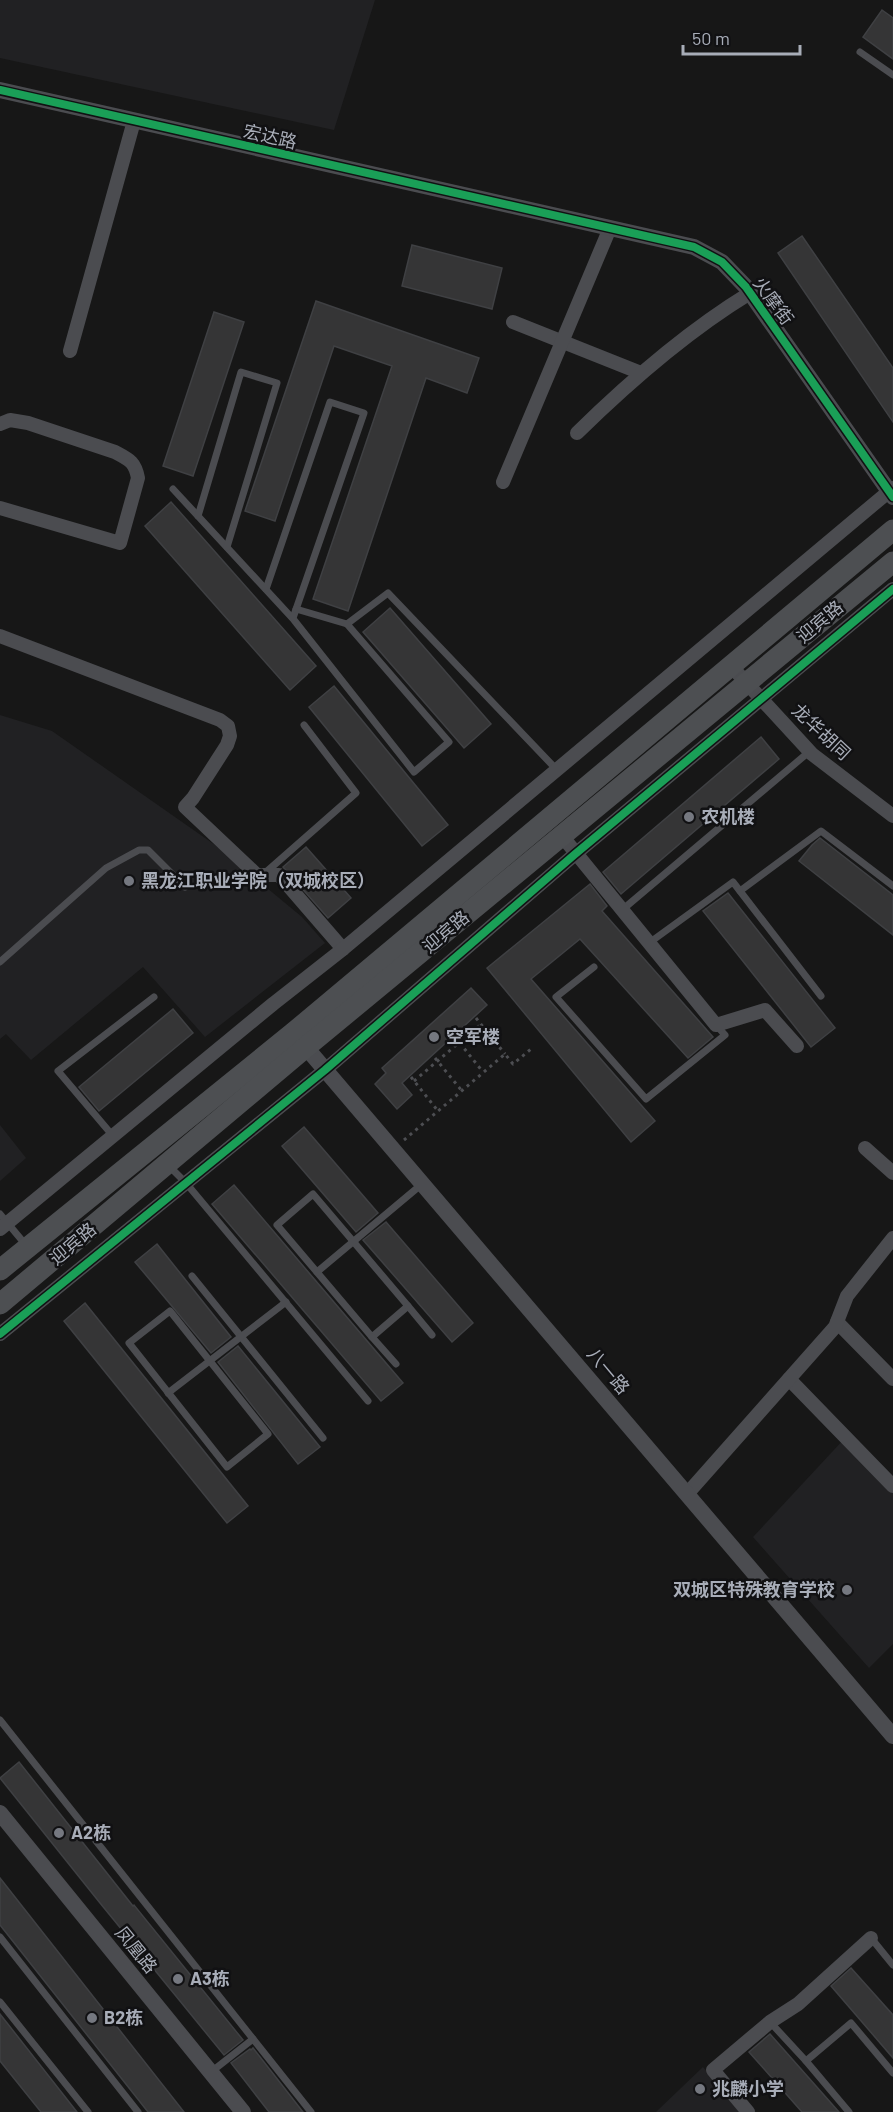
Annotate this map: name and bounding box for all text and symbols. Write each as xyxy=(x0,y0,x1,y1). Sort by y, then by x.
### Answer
scale bar xyxy=(683,18,800,56)
text: 50 m xyxy=(692,27,730,49)
street label: 宏达路 xyxy=(241,119,299,153)
street label: 火摩街 xyxy=(749,272,799,329)
street label: 迎宾路 xyxy=(792,595,847,647)
street label: 龙华胡同 xyxy=(788,699,856,764)
place label: 农机楼 xyxy=(701,805,755,827)
marker: 农机楼 xyxy=(682,810,696,824)
place label: 黑龙江职业学院（双城校区） xyxy=(141,869,375,891)
marker: 黑龙江职业学院（双城校区） xyxy=(122,874,136,888)
street label: 迎宾路 xyxy=(418,905,473,957)
place label: 空军楼 xyxy=(446,1025,500,1047)
marker: 空军楼 xyxy=(427,1030,441,1044)
street label: 迎宾路 xyxy=(45,1217,100,1269)
street label: 八一路 xyxy=(583,1343,635,1398)
place label: 双城区特殊教育学校 xyxy=(673,1578,835,1600)
marker: 双城区特殊教育学校 xyxy=(840,1583,854,1597)
place label: A2栋 xyxy=(71,1821,111,1843)
marker: A2栋 xyxy=(52,1826,66,1840)
street label: 凤凰路 xyxy=(111,1921,162,1977)
place label: A3栋 xyxy=(190,1967,230,1989)
marker: A3栋 xyxy=(171,1972,185,1986)
place label: B2栋 xyxy=(104,2006,143,2028)
marker: B2栋 xyxy=(85,2011,99,2025)
place label: 兆麟小学 xyxy=(712,2077,784,2099)
marker: 兆麟小学 xyxy=(693,2082,707,2096)

